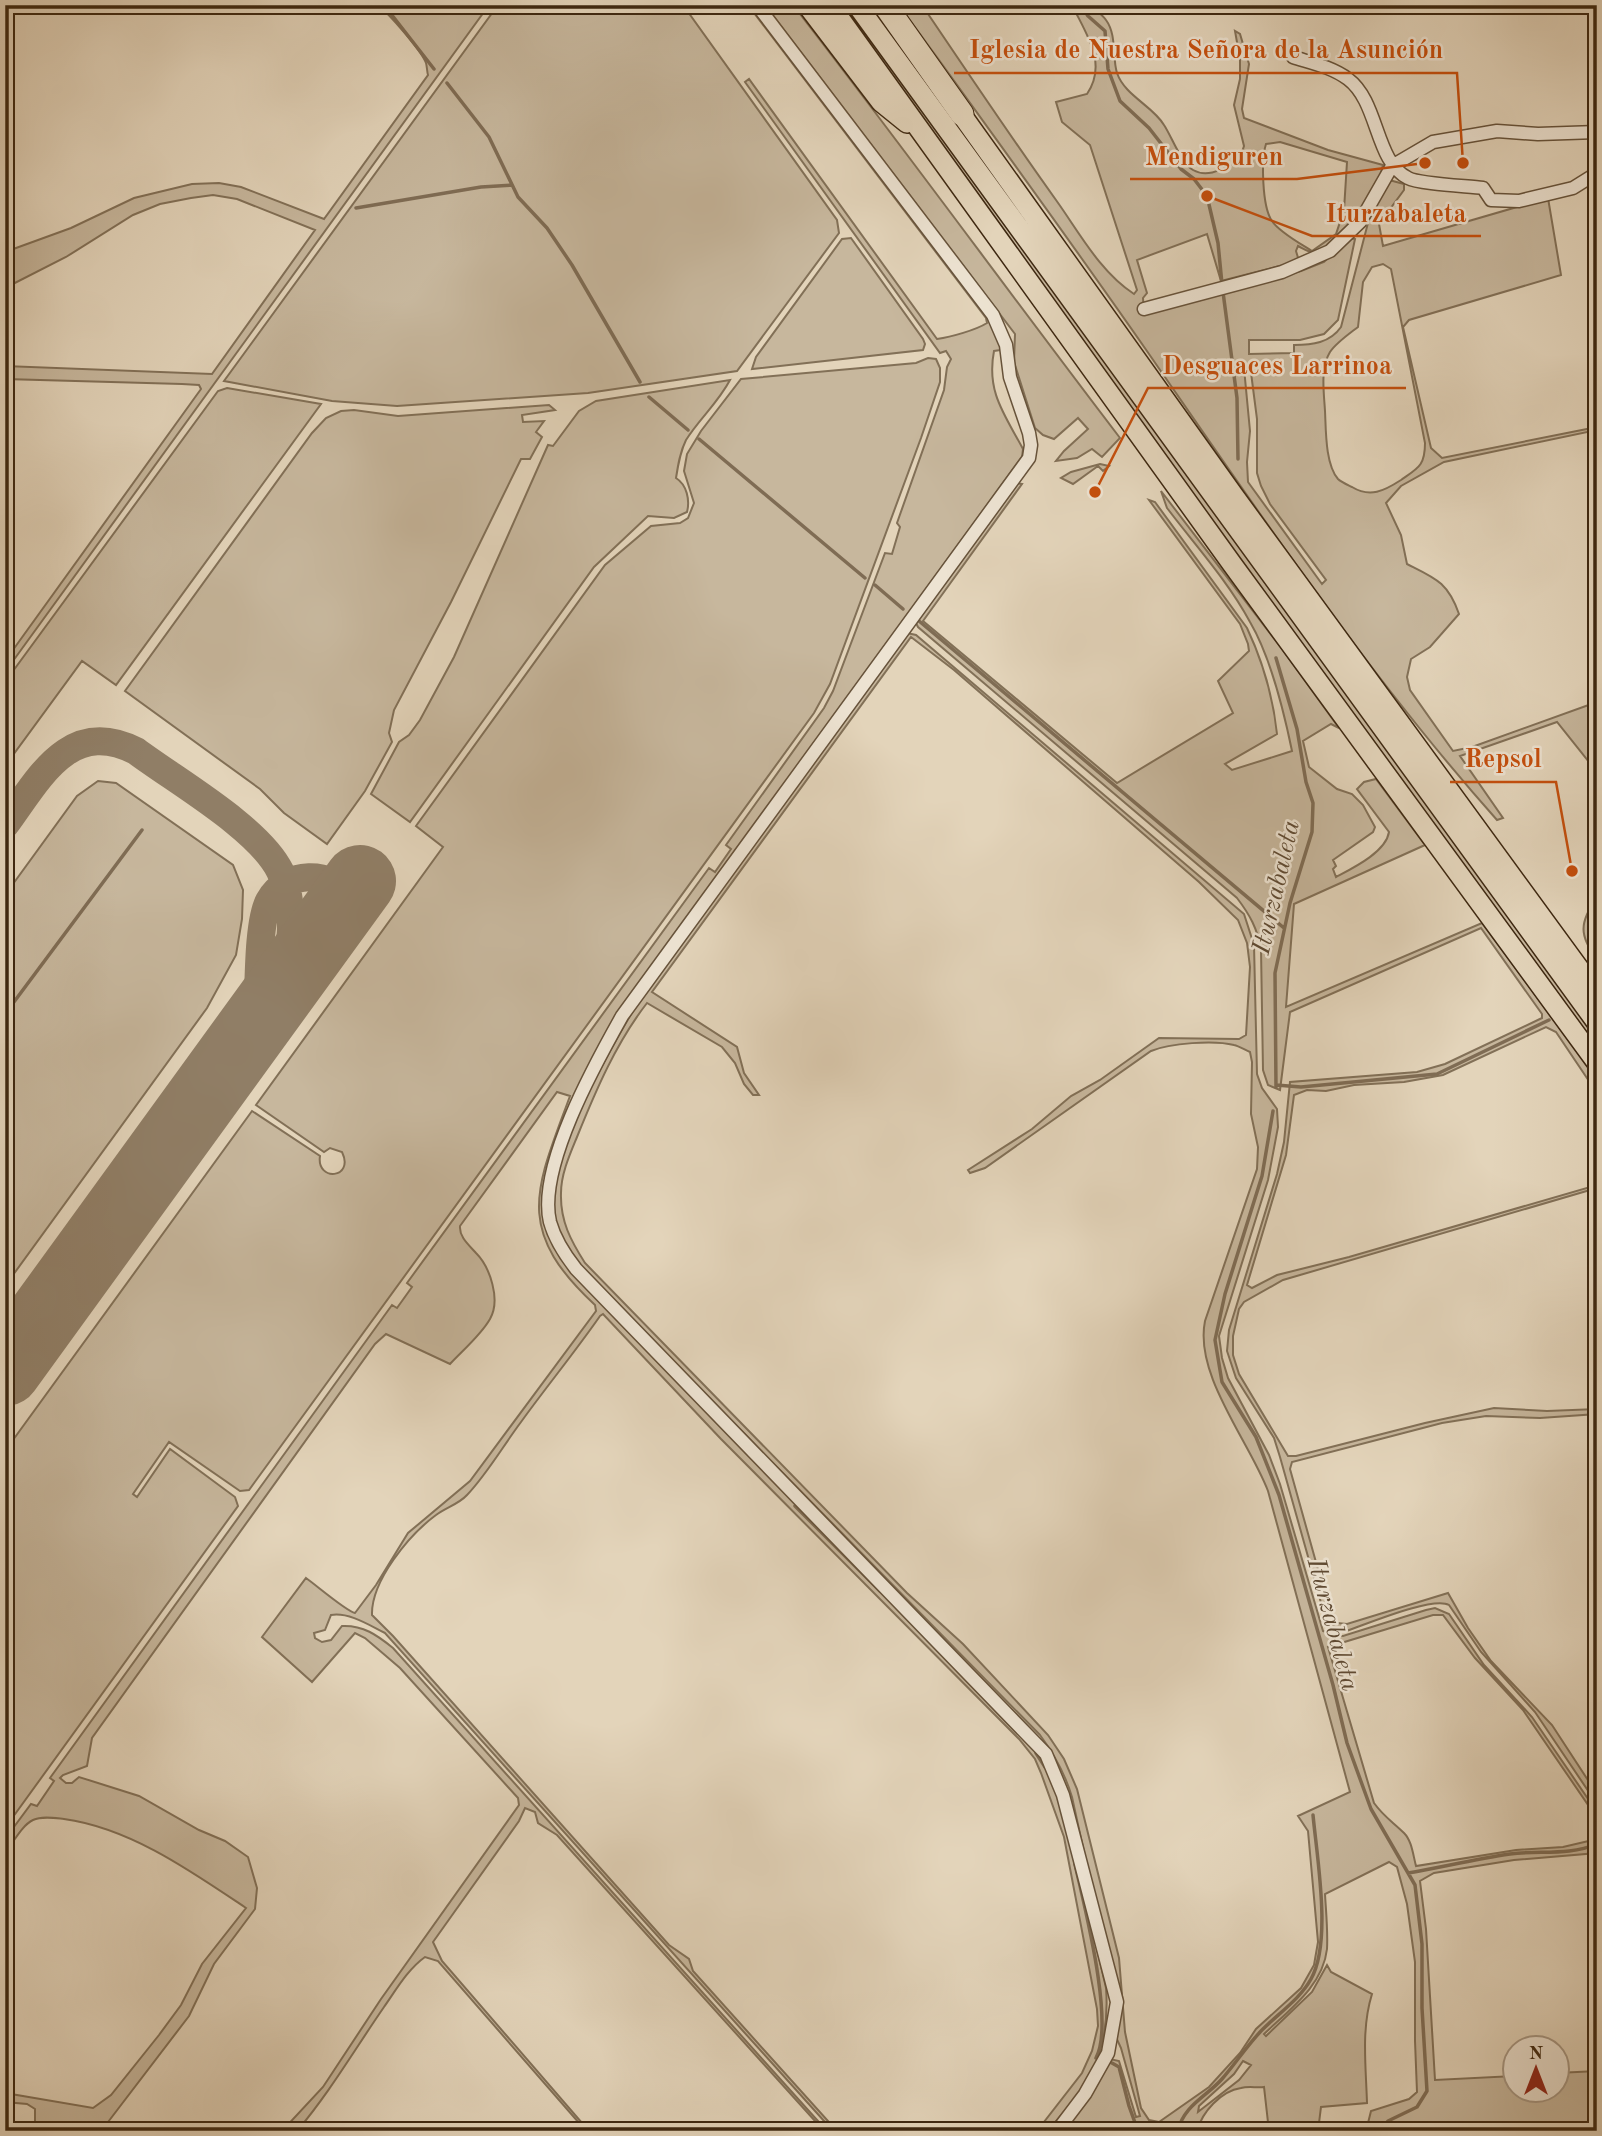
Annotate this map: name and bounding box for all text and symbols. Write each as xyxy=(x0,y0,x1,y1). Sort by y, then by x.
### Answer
callout: Iglesia de Nuestra Señora de la Asunción xyxy=(954,26,1457,73)
text: Iglesia de Nuestra Señora de la Asunción xyxy=(969,38,1443,64)
callout: Mendiguren xyxy=(1130,132,1297,179)
text: Mendiguren xyxy=(1145,145,1283,171)
callout: Iturzabaleta xyxy=(1312,189,1481,236)
text: Iturzabaleta xyxy=(1325,202,1467,228)
callout: Desguaces Larrinoa xyxy=(1148,341,1406,388)
text: Desguaces Larrinoa xyxy=(1162,354,1392,380)
callout: Repsol xyxy=(1450,735,1556,782)
text: Repsol xyxy=(1464,747,1542,773)
water label: Iturzabaleta xyxy=(1249,818,1305,958)
water label: Iturzabaleta xyxy=(1302,1554,1362,1694)
north arrow xyxy=(1500,2035,1570,2104)
text: N xyxy=(1529,2045,1544,2064)

